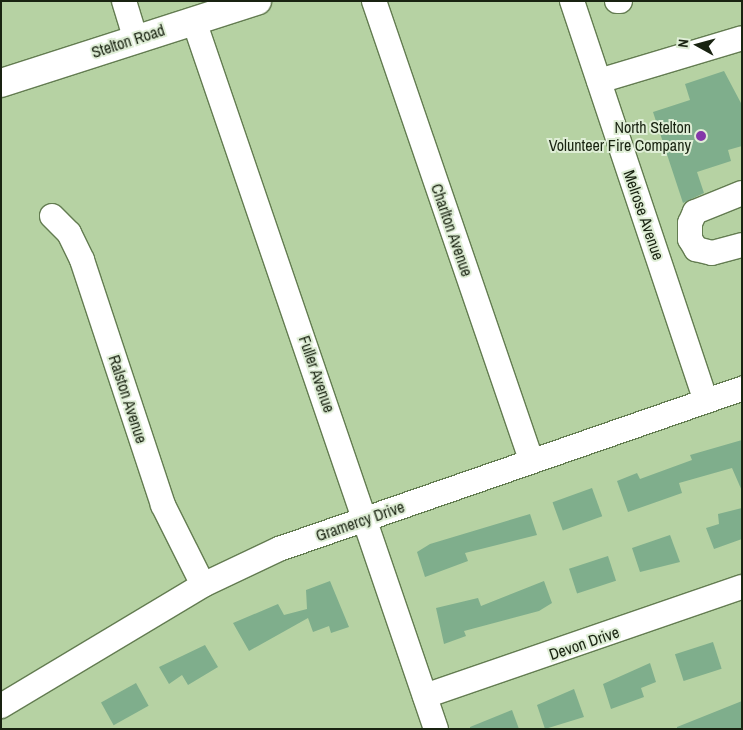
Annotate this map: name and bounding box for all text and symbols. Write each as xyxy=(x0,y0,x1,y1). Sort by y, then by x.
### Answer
street label: Stelton Road xyxy=(89,20,167,62)
north arrow xyxy=(673,20,723,70)
text: N xyxy=(674,38,693,48)
place label: North Stelton Volunteer Fire Company xyxy=(549,117,691,155)
marker: North Stelton Volunteer Fire Company xyxy=(695,130,707,142)
street label: Melrose Avenue xyxy=(620,167,668,263)
street label: Charlton Avenue xyxy=(427,181,477,279)
street label: Fuller Avenue xyxy=(295,333,339,415)
street label: Ralston Avenue xyxy=(105,352,151,446)
street label: Gramercy Drive xyxy=(313,497,407,545)
street label: Devon Drive xyxy=(546,622,622,664)

